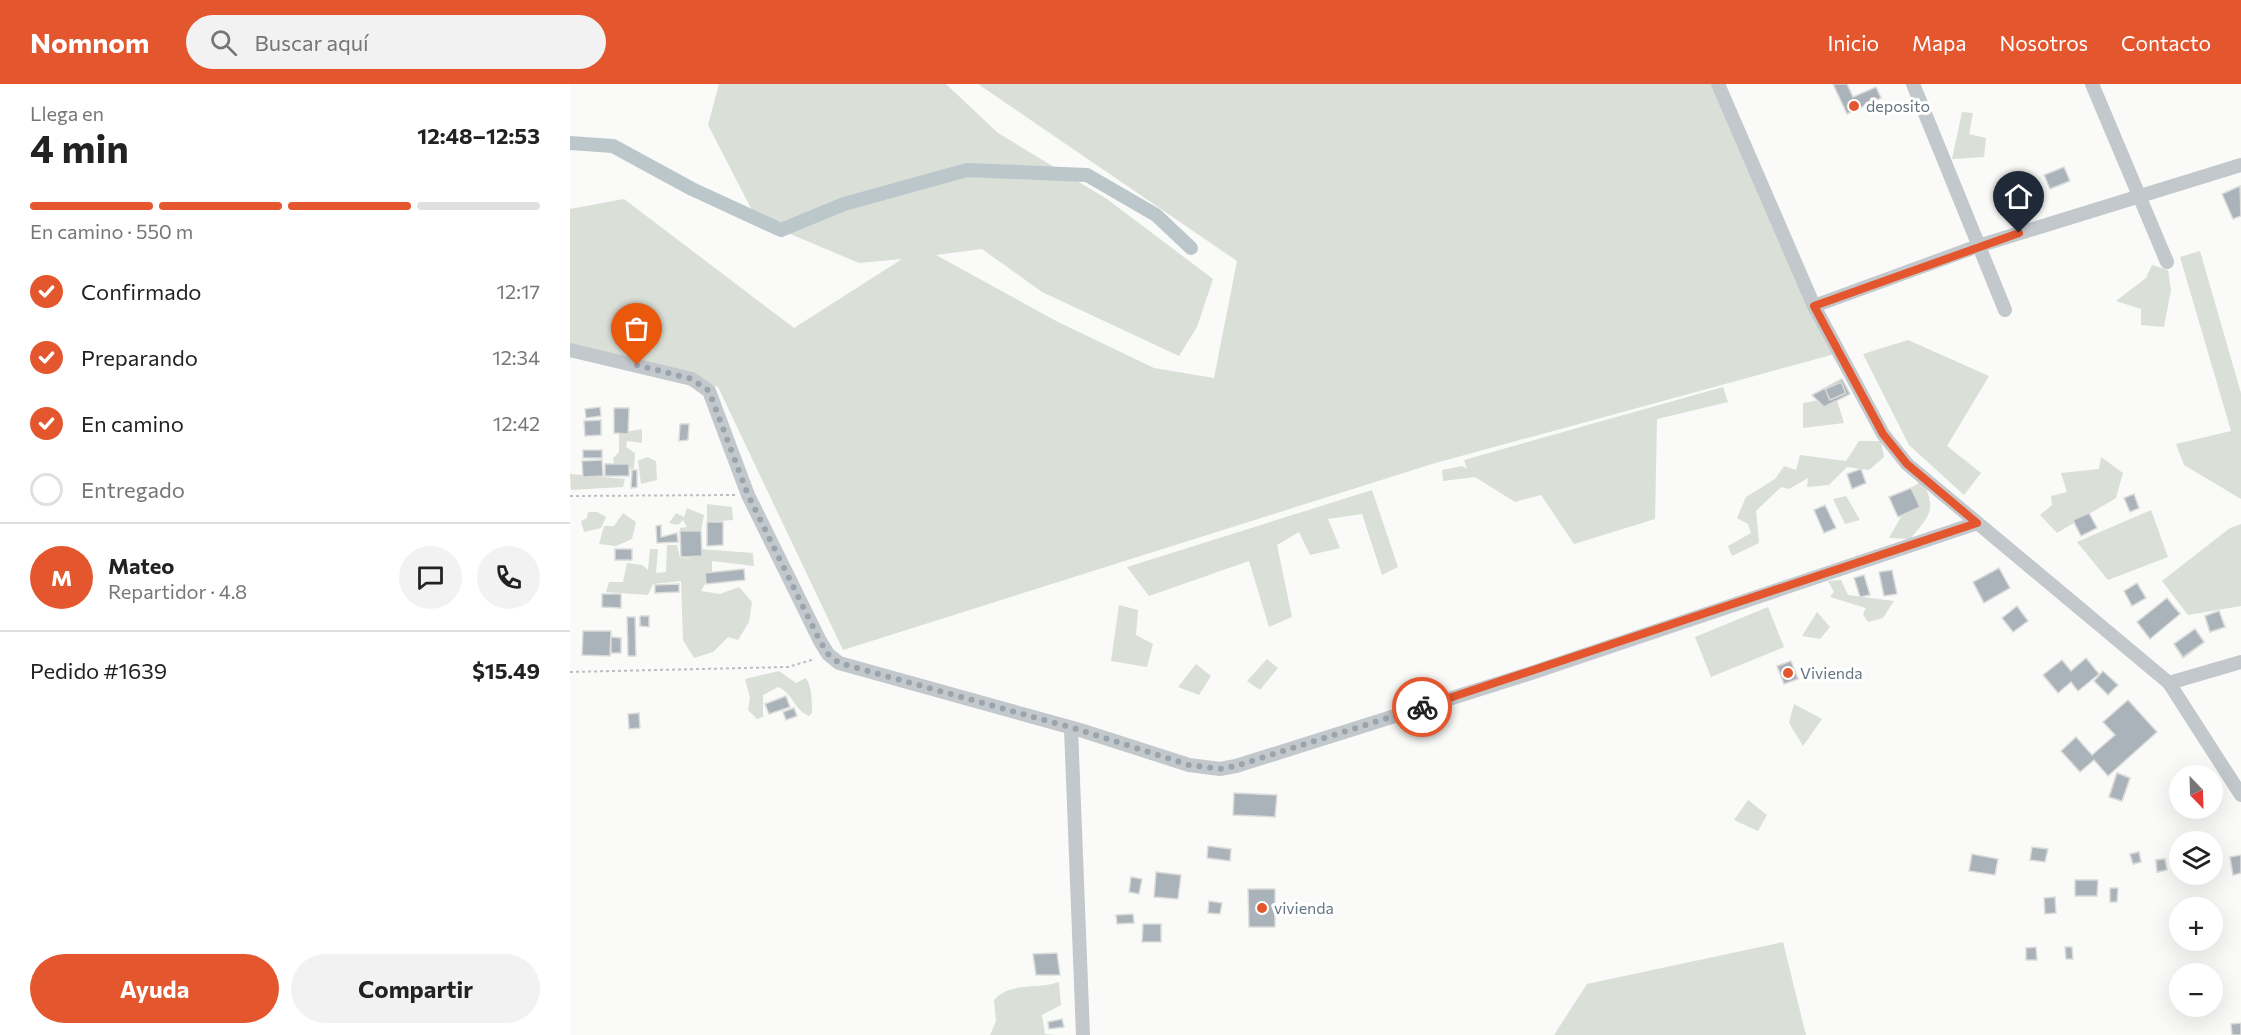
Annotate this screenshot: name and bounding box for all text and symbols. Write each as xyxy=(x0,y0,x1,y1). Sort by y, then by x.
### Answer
search box xyxy=(186,15,606,69)
text: Nomnom xyxy=(30,25,150,59)
icon: search xyxy=(207,26,240,59)
text: Buscar aquí xyxy=(255,29,369,56)
text: Inicio xyxy=(1827,30,1879,55)
text: Mapa xyxy=(1912,30,1966,55)
text: Nosotros xyxy=(1999,30,2088,55)
text: Contacto xyxy=(2121,30,2211,55)
place label: deposito xyxy=(1866,96,1930,115)
marker: deposito xyxy=(1847,99,1861,113)
text: Llega en xyxy=(30,101,104,125)
text: 12:48–12:53 xyxy=(417,122,540,149)
text: 4 min xyxy=(30,123,129,171)
pin xyxy=(1993,171,2044,233)
icon: home xyxy=(2002,180,2035,213)
text: En camino · 550 m xyxy=(30,219,193,243)
icon: check xyxy=(30,275,63,308)
text: Confirmado xyxy=(81,278,202,305)
text: 12:17 xyxy=(497,279,540,303)
pin xyxy=(611,303,662,365)
icon: bag xyxy=(620,312,653,345)
icon: check xyxy=(30,341,63,374)
text: Preparando xyxy=(81,344,198,371)
text: 12:34 xyxy=(492,345,540,369)
icon: check xyxy=(30,407,63,440)
text: En camino xyxy=(81,410,184,437)
text: 12:42 xyxy=(493,411,540,435)
text: Entregado xyxy=(81,476,185,503)
button: chat xyxy=(399,546,462,609)
button: phone xyxy=(477,546,540,609)
text: Mateo xyxy=(108,552,175,579)
text: M xyxy=(51,564,72,591)
text: Repartidor · 4.8 xyxy=(108,579,247,603)
text: Pedido #1639 xyxy=(30,657,167,684)
text: $15.49 xyxy=(472,657,540,684)
place label: Vivienda xyxy=(1800,663,1863,682)
marker: Vivienda xyxy=(1781,666,1795,680)
courier xyxy=(1392,677,1452,737)
icon: bike xyxy=(1406,691,1439,724)
north arrow xyxy=(2169,765,2223,819)
map controls xyxy=(2169,765,2223,1017)
button: layers xyxy=(2169,831,2223,885)
button: + xyxy=(2169,897,2223,951)
place label: vivienda xyxy=(1274,898,1334,917)
marker: vivienda xyxy=(1255,901,1269,915)
button: Ayuda xyxy=(30,954,279,1023)
button: Compartir xyxy=(291,954,540,1023)
button: − xyxy=(2169,963,2223,1017)

